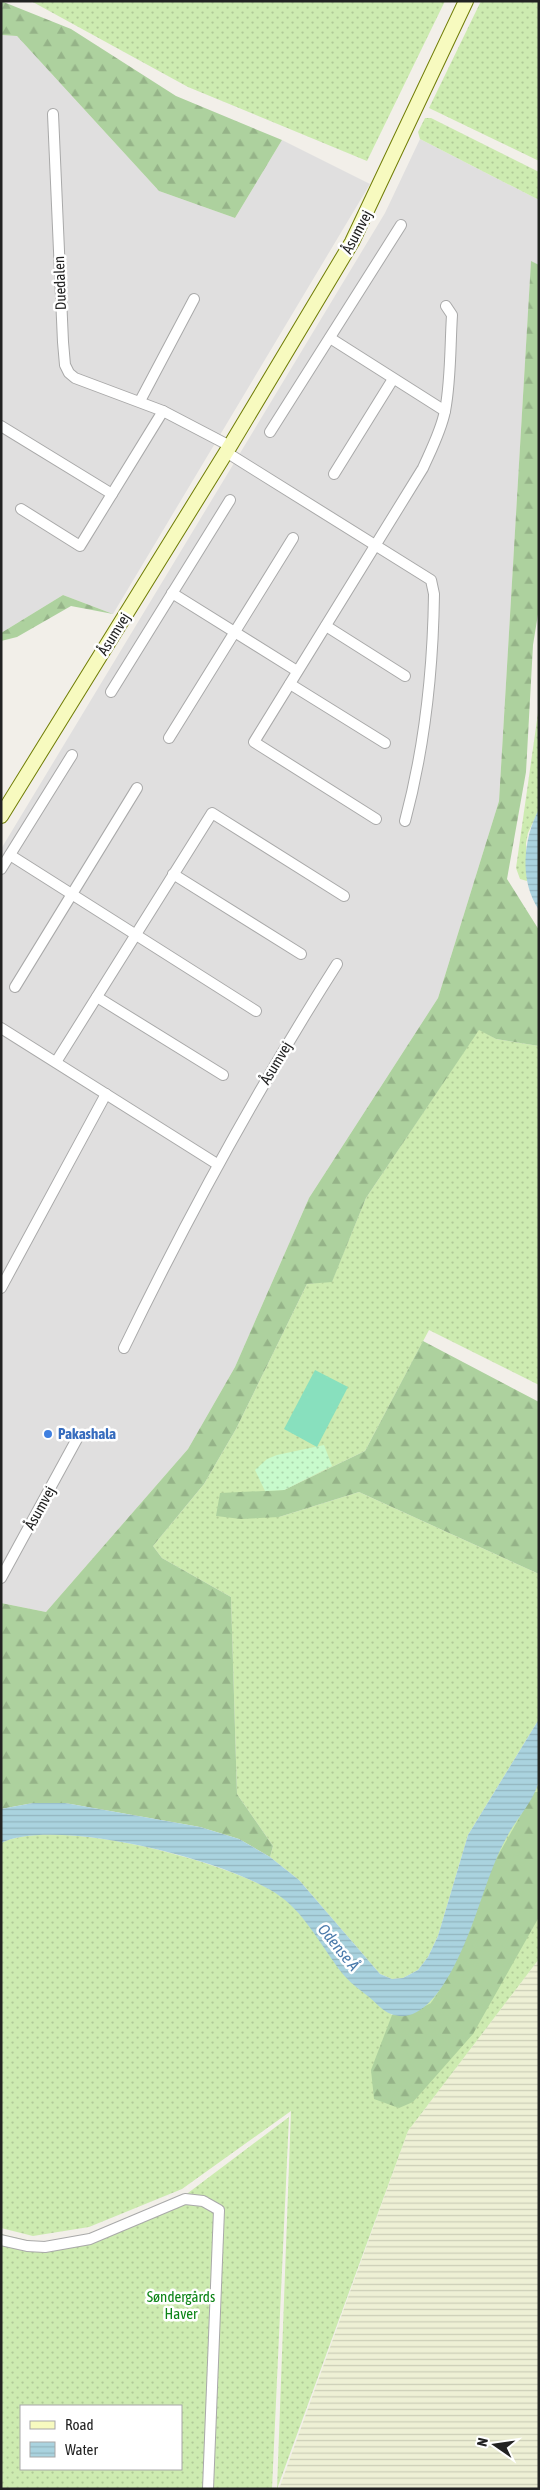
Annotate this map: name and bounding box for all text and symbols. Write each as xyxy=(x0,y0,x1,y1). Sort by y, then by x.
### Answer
street label: Åsumvej xyxy=(338,207,375,256)
street label: Duedalen xyxy=(50,256,69,310)
street label: Åsumvej xyxy=(94,609,133,658)
street label: Åsumvej xyxy=(256,1038,295,1087)
place label: Pakashala xyxy=(58,1425,116,1442)
marker: Pakashala xyxy=(42,1428,54,1440)
street label: Åsumvej xyxy=(21,1483,58,1532)
water label: Odense Å xyxy=(315,1919,364,1974)
park label: Søndergårds Haver xyxy=(147,2288,215,2322)
legend xyxy=(20,2405,182,2470)
text: Road xyxy=(65,2416,94,2433)
north arrow xyxy=(470,2420,520,2470)
text: N xyxy=(474,2436,491,2448)
text: Water xyxy=(65,2441,98,2458)

